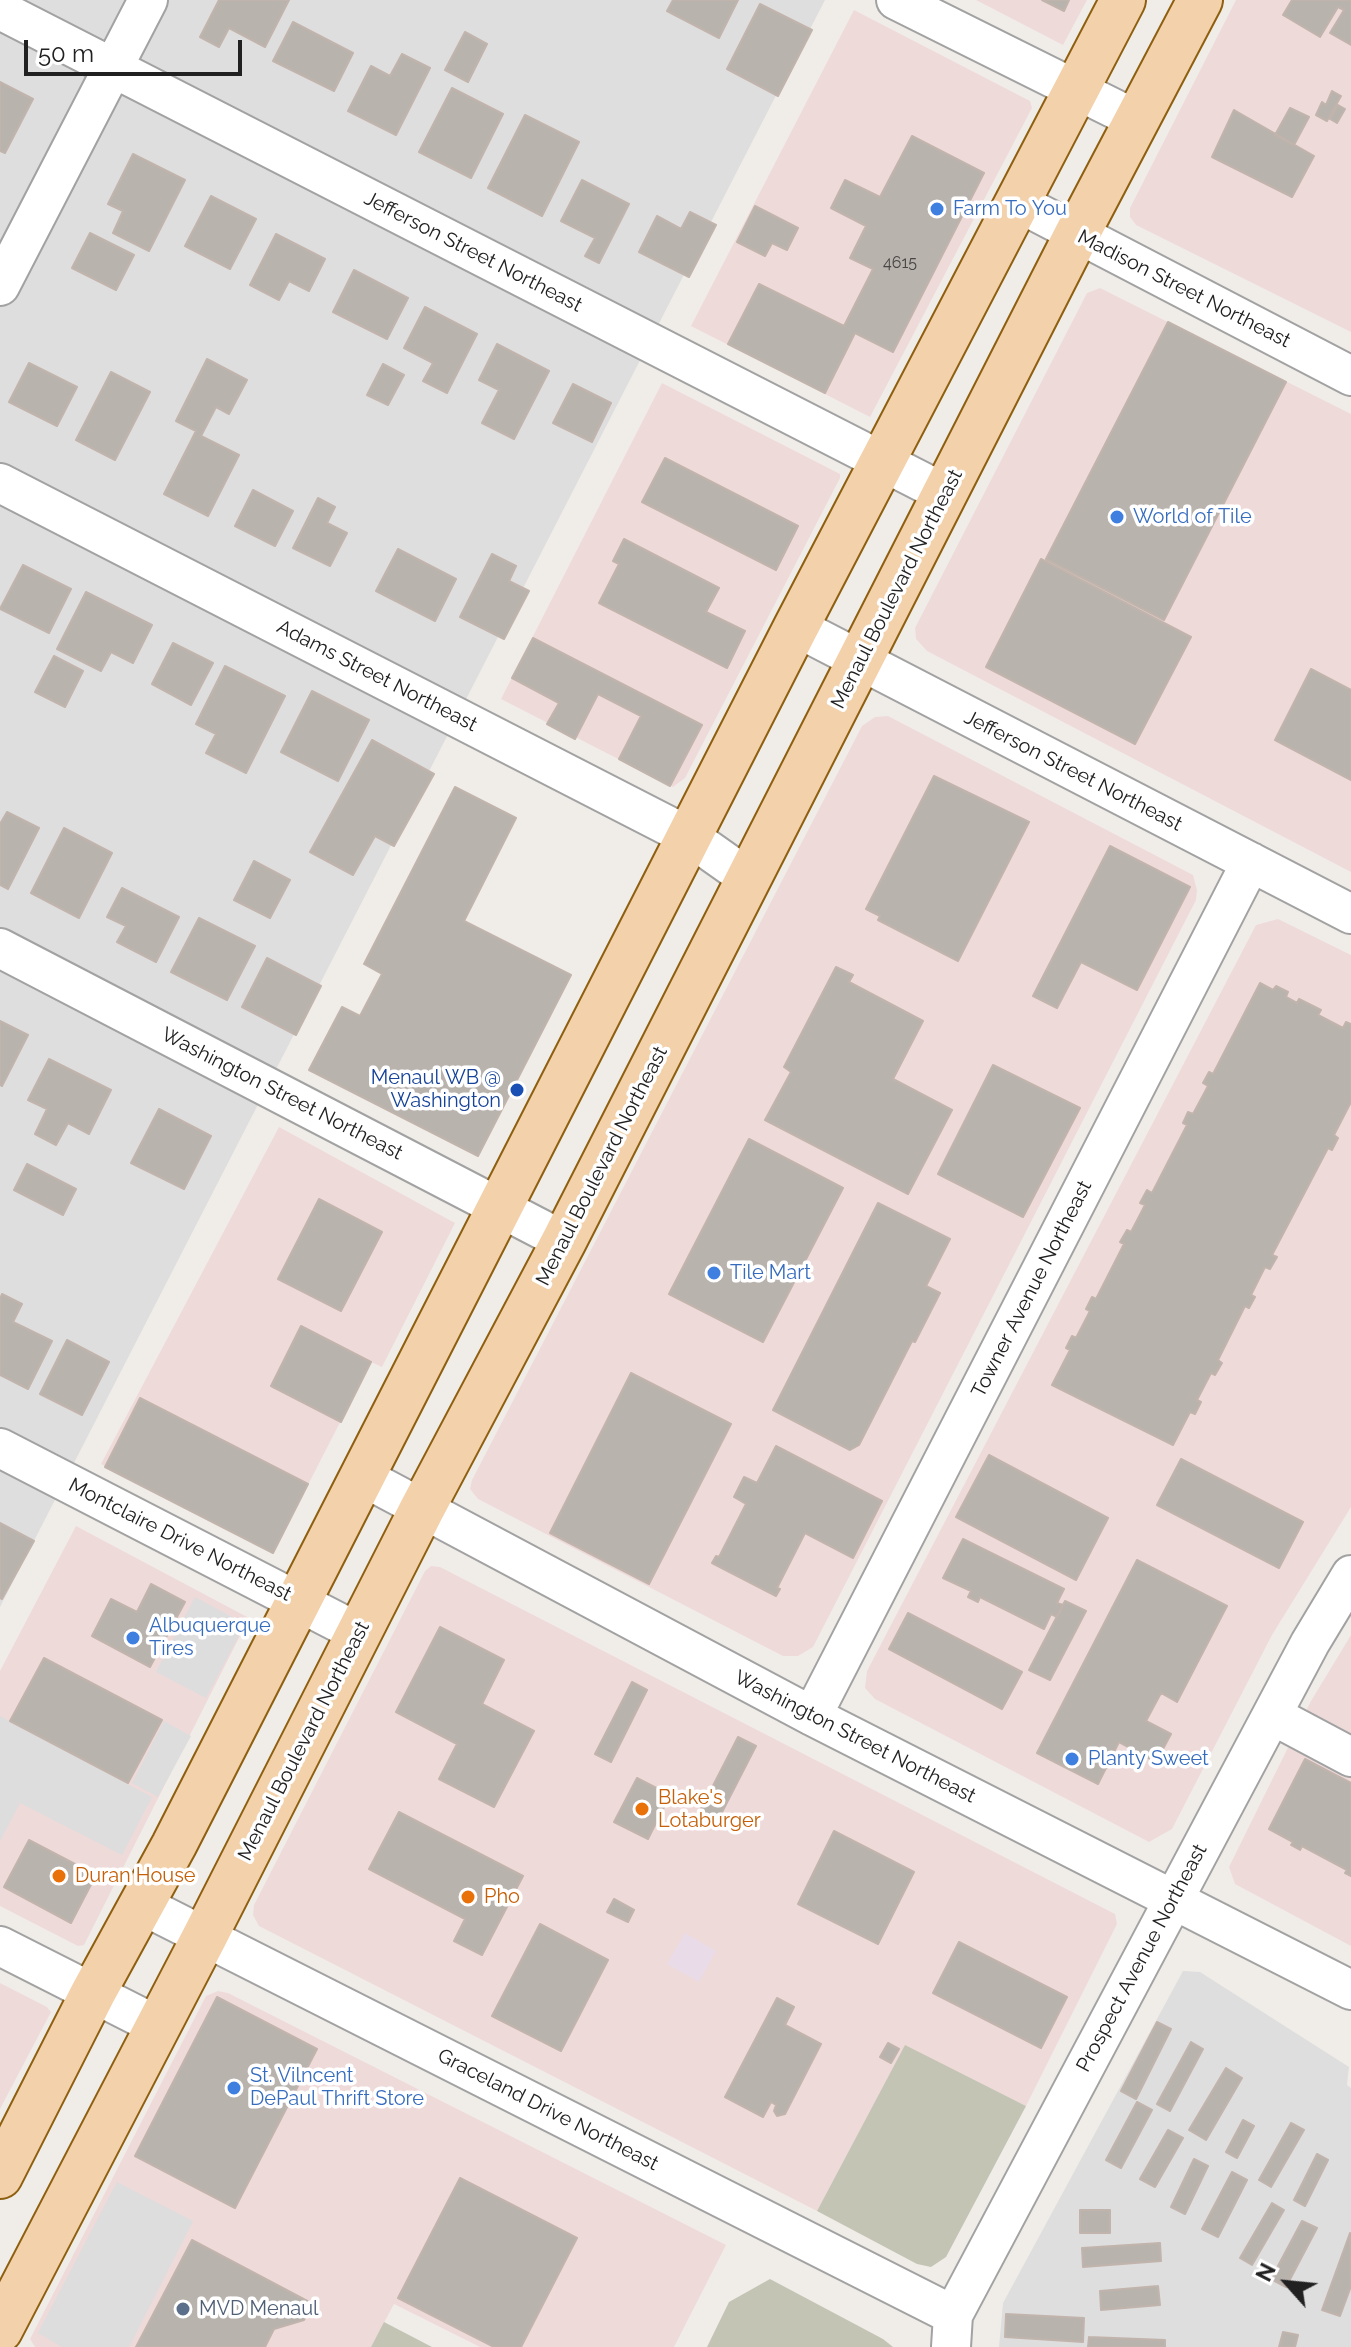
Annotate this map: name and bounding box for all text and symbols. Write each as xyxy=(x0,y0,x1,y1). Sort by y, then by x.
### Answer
scale bar xyxy=(28,24,246,74)
text: 50 m xyxy=(38,39,94,68)
street label: Jefferson Street Northeast xyxy=(360,186,586,318)
place label: Farm To You xyxy=(953,197,1067,221)
marker: Farm To You xyxy=(928,200,946,218)
street label: Madison Street Northeast xyxy=(1074,225,1294,353)
house number: 4615 xyxy=(883,253,917,273)
street label: Menaul Boulevard Northeast xyxy=(826,465,968,713)
place label: World of Tile xyxy=(1133,505,1252,529)
marker: World of Tile xyxy=(1108,508,1126,526)
street label: Adams Street Northeast xyxy=(273,615,481,737)
street label: Jefferson Street Northeast xyxy=(960,705,1186,837)
street label: Washington Street Northeast xyxy=(157,1023,407,1165)
street label: Menaul Boulevard Northeast xyxy=(531,1042,673,1290)
place label: Menaul WB @ Washington xyxy=(371,1066,501,1113)
marker: Menaul WB @ Washington xyxy=(508,1081,526,1099)
street label: Towner Avenue Northeast xyxy=(967,1177,1097,1401)
place label: Tile Mart xyxy=(730,1261,811,1285)
marker: Tile Mart xyxy=(705,1264,723,1282)
street label: Montclaire Drive Northeast xyxy=(65,1473,295,1607)
place label: Albuquerque Tires xyxy=(149,1614,271,1661)
street label: Menaul Boulevard Northeast xyxy=(233,1617,375,1865)
marker: Albuquerque Tires xyxy=(124,1629,142,1647)
street label: Washington Street Northeast xyxy=(730,1666,980,1808)
place label: Planty Sweet xyxy=(1088,1747,1209,1771)
marker: Planty Sweet xyxy=(1063,1750,1081,1768)
place label: Blake's Lotaburger xyxy=(658,1786,761,1833)
marker: Blake's Lotaburger xyxy=(633,1800,651,1818)
street label: Prospect Avenue Northeast xyxy=(1072,1840,1212,2076)
place label: Duran House xyxy=(75,1864,196,1888)
marker: Duran House xyxy=(50,1867,68,1885)
place label: Pho xyxy=(484,1885,520,1909)
marker: Pho xyxy=(459,1888,477,1906)
street label: Graceland Drive Northeast xyxy=(434,2044,662,2176)
place label: St. Vilncent DePaul Thrift Store xyxy=(250,2064,424,2111)
marker: St. Vilncent DePaul Thrift Store xyxy=(225,2079,243,2097)
north arrow xyxy=(1247,2243,1327,2323)
text: N xyxy=(1250,2259,1281,2285)
place label: MVD Menaul xyxy=(199,2297,319,2321)
marker: MVD Menaul xyxy=(174,2300,192,2318)

